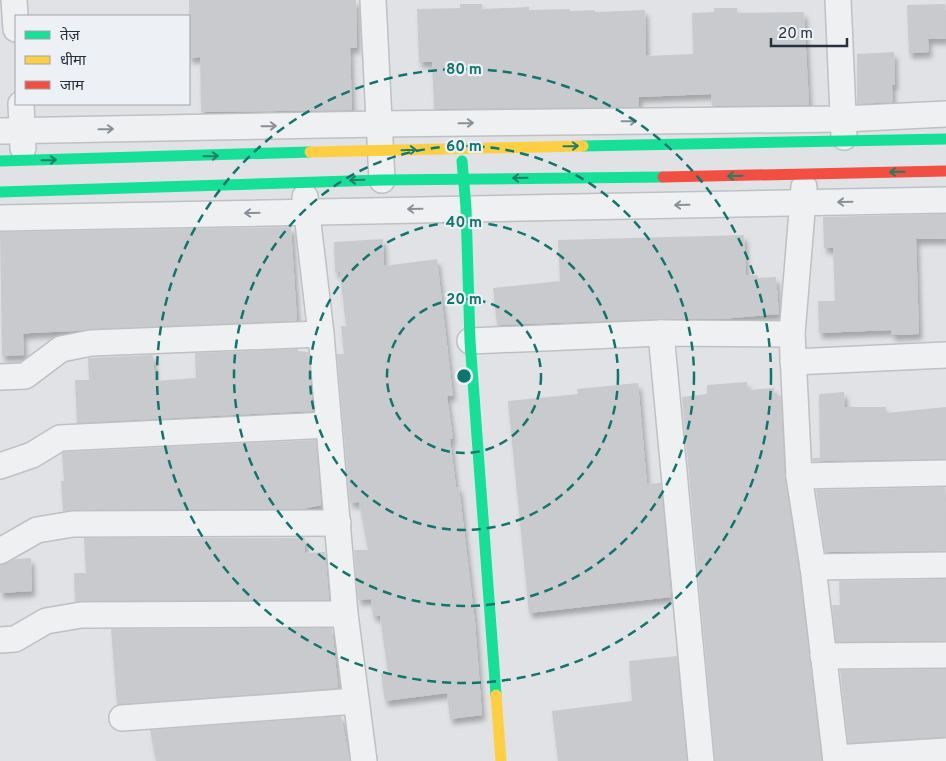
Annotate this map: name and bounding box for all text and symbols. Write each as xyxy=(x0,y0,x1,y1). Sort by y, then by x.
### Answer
legend xyxy=(15,15,190,105)
scale bar xyxy=(771,15,847,47)
text: 20 m xyxy=(778,25,813,44)
text: तेज़ xyxy=(60,26,81,46)
text: धीमा xyxy=(60,52,87,71)
text: 80 m xyxy=(446,61,482,80)
text: जाम xyxy=(60,77,85,96)
one-way arrow xyxy=(620,116,636,126)
one-way arrow xyxy=(458,118,474,128)
one-way arrow xyxy=(260,121,276,131)
one-way arrow xyxy=(98,124,114,134)
text: 60 m xyxy=(446,138,482,157)
one-way arrow xyxy=(562,141,579,151)
one-way arrow xyxy=(400,146,416,155)
one-way arrow xyxy=(202,151,219,161)
one-way arrow xyxy=(40,155,56,165)
one-way arrow xyxy=(890,168,906,177)
one-way arrow xyxy=(727,171,744,181)
one-way arrow xyxy=(512,173,528,183)
one-way arrow xyxy=(350,176,366,185)
one-way arrow xyxy=(837,197,854,207)
one-way arrow xyxy=(675,200,691,210)
one-way arrow xyxy=(407,205,423,214)
one-way arrow xyxy=(245,208,261,218)
text: 40 m xyxy=(446,214,482,233)
text: 20 m xyxy=(446,291,482,310)
centre of rings xyxy=(455,367,473,385)

